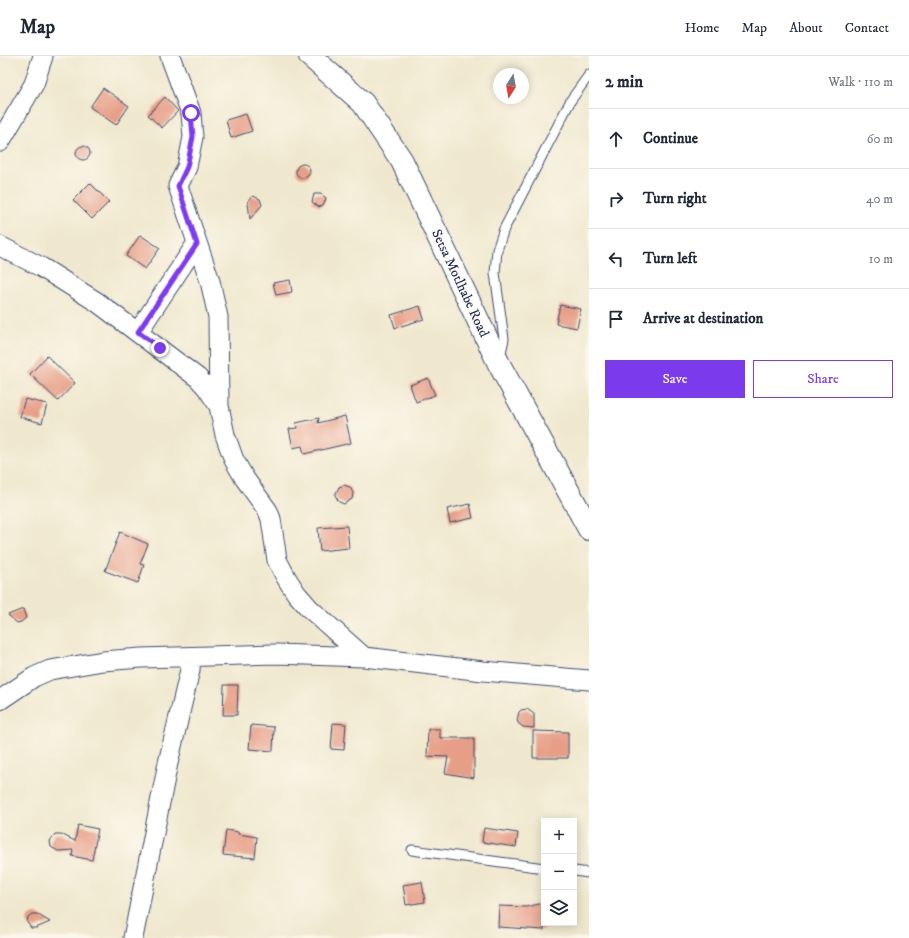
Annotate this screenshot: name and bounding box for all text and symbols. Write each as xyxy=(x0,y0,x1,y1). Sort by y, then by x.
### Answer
text: Map xyxy=(20,16,55,39)
text: Home xyxy=(685,19,719,37)
text: Map xyxy=(741,19,767,37)
text: About xyxy=(789,19,823,37)
text: Contact xyxy=(845,19,889,37)
north arrow xyxy=(493,68,529,104)
text: 2 min xyxy=(605,71,643,93)
text: Walk · 110 m xyxy=(828,74,893,90)
route start xyxy=(182,104,200,122)
icon: ahead xyxy=(605,128,627,150)
text: Continue xyxy=(643,129,698,148)
text: 60 m xyxy=(867,131,893,147)
icon: right xyxy=(605,188,627,210)
text: Turn right xyxy=(643,189,706,208)
text: 40 m xyxy=(866,191,893,207)
street label: Setsa Motlhabe Road xyxy=(427,227,493,340)
icon: left xyxy=(605,248,627,270)
text: Turn left xyxy=(643,249,697,268)
text: 10 m xyxy=(869,251,893,267)
icon: arrive xyxy=(605,308,627,330)
text: Arrive at destination xyxy=(643,309,763,328)
route end xyxy=(151,339,169,357)
button: Save xyxy=(605,360,745,398)
button: Share xyxy=(753,360,893,398)
map controls xyxy=(541,818,577,926)
button: + xyxy=(541,818,577,854)
button: − xyxy=(541,854,577,890)
button: layers xyxy=(541,890,577,926)

